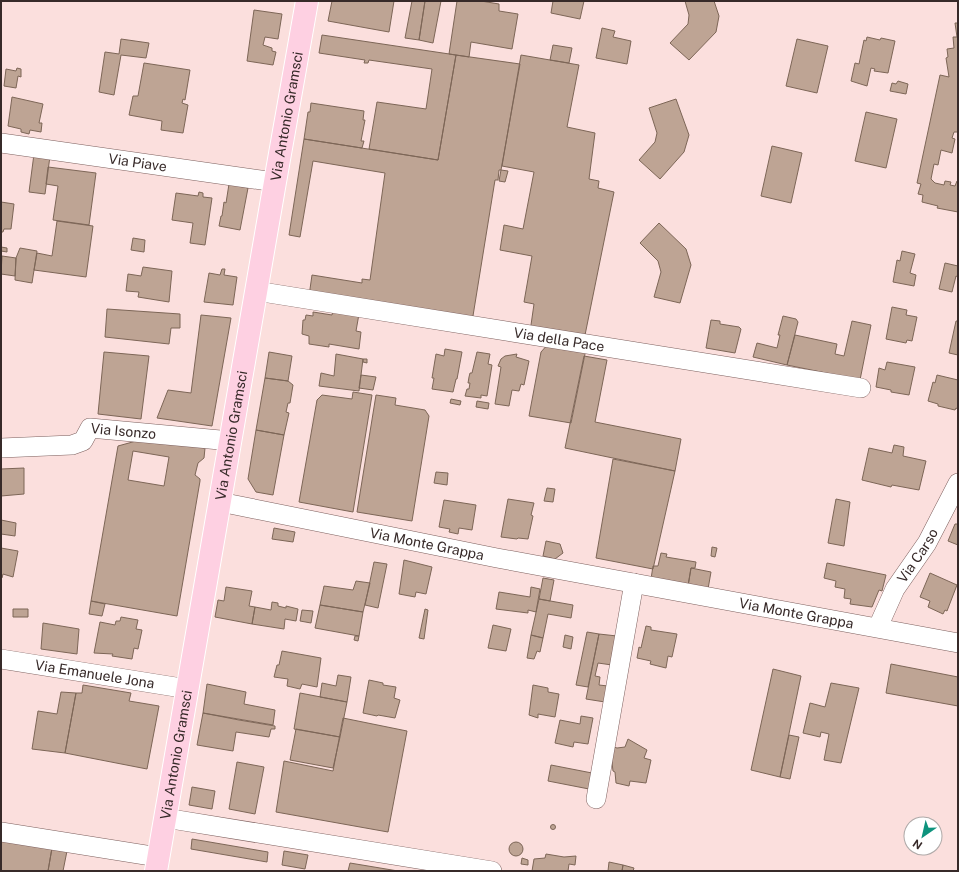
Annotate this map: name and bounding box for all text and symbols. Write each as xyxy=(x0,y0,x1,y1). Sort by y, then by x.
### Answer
street label: Via Antonio Gramsci xyxy=(267,50,306,182)
street label: Via Piave xyxy=(107,150,168,175)
street label: Via della Pace xyxy=(513,324,606,355)
street label: Via Antonio Gramsci xyxy=(212,369,250,501)
street label: Via Isonzo xyxy=(90,420,157,442)
street label: Via Monte Grappa xyxy=(368,524,485,563)
street label: Via Carso xyxy=(894,526,941,586)
street label: Via Monte Grappa xyxy=(738,595,855,632)
street label: Via Emanuele Jona xyxy=(34,657,156,692)
street label: Via Antonio Gramsci xyxy=(157,689,195,821)
north arrow xyxy=(903,816,943,856)
text: N xyxy=(910,837,924,852)

